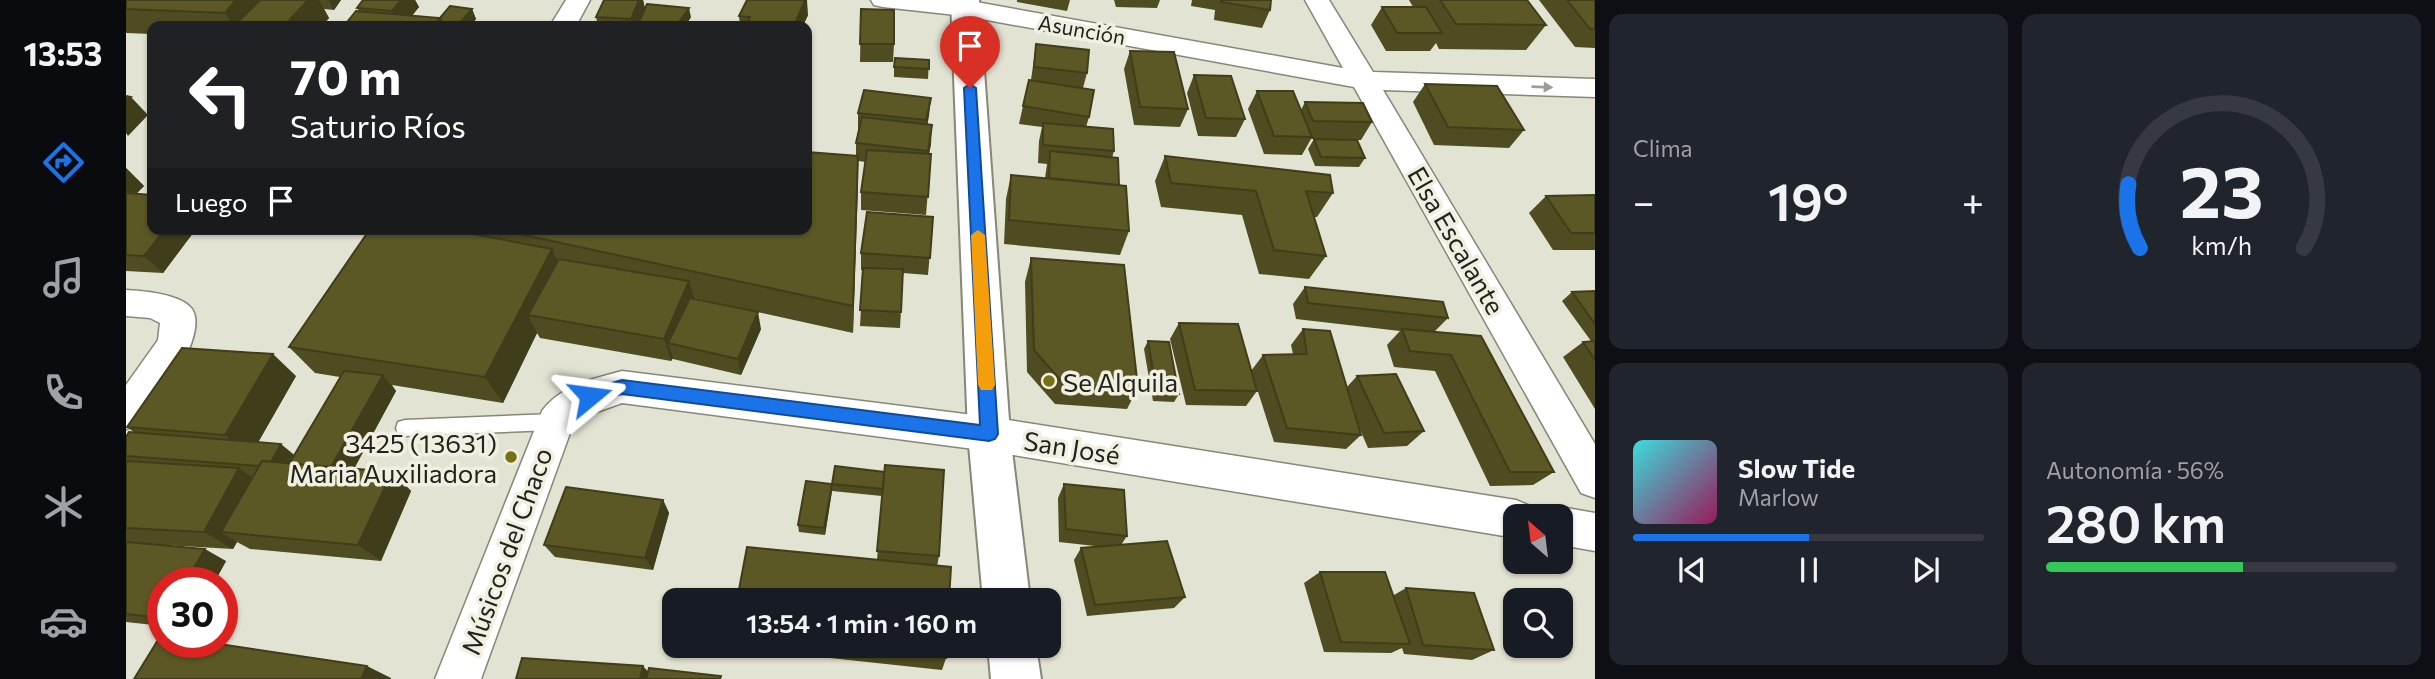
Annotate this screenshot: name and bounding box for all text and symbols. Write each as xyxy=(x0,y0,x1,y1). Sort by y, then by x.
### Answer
street label: Asunción xyxy=(1036,9,1128,49)
pin xyxy=(940,16,1000,88)
icon: arrive xyxy=(951,27,989,65)
text: 13:53 xyxy=(24,33,102,73)
text: 70 m xyxy=(290,45,401,105)
icon: left xyxy=(175,49,266,140)
one-way arrow xyxy=(1531,81,1553,92)
text: Saturio Ríos xyxy=(290,105,466,145)
text: Clima xyxy=(1633,134,1693,162)
icon: directions xyxy=(39,138,88,187)
text: 23 xyxy=(2180,144,2263,233)
street label: Elsa Escalante xyxy=(1402,161,1512,319)
text: 19° xyxy=(1768,168,1848,232)
text: − xyxy=(1633,177,1655,224)
text: + xyxy=(1962,177,1984,224)
icon: arrive xyxy=(262,182,300,220)
text: Luego xyxy=(175,186,248,217)
text: km/h xyxy=(2191,229,2252,259)
icon: music xyxy=(39,253,88,302)
position arrow xyxy=(553,359,627,433)
place label: Se Alquila xyxy=(1063,366,1178,397)
icon: phone xyxy=(39,368,88,417)
marker: Se Alquila xyxy=(1041,373,1057,389)
street label: San José xyxy=(1022,424,1122,470)
place label: 3425 (13631) Maria Auxiliadora xyxy=(289,427,497,488)
street label: Músicos del Chaco xyxy=(454,443,558,659)
marker: 3425 (13631) Maria Auxiliadora xyxy=(503,449,519,465)
text: Slow Tide xyxy=(1738,452,1855,483)
text: Autonomía · 56% xyxy=(2046,456,2224,484)
icon: climate xyxy=(39,482,88,531)
text: Marlow xyxy=(1738,483,1819,511)
text: 280 km xyxy=(2046,490,2226,554)
north arrow xyxy=(1503,504,1573,574)
map controls xyxy=(1503,504,1573,658)
icon: previous xyxy=(1673,551,1711,589)
icon: pause xyxy=(1790,551,1828,589)
icon: next xyxy=(1907,551,1945,589)
speed limit sign: 30 xyxy=(147,567,238,658)
button: search xyxy=(1503,588,1573,658)
icon: car xyxy=(39,597,88,646)
text: 13:54 · 1 min · 160 m xyxy=(746,607,977,638)

